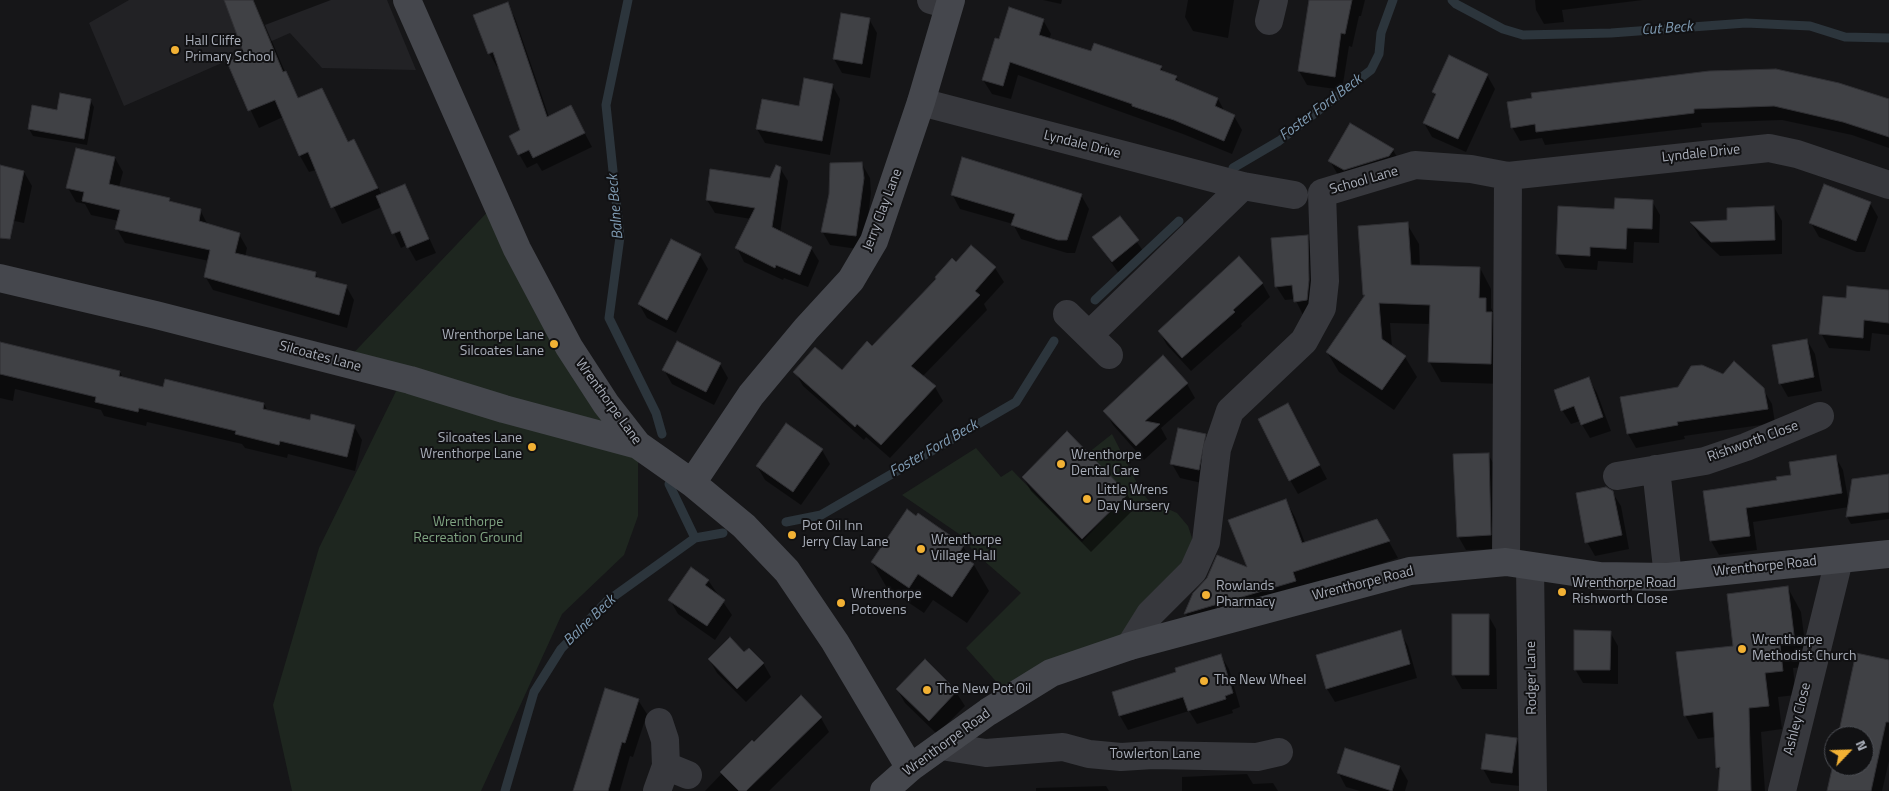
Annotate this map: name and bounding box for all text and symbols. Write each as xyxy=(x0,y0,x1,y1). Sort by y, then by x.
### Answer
water label: Cut Beck xyxy=(1641,18,1693,40)
place label: Hall Cliffe Primary School xyxy=(185,34,274,66)
marker: Hall Cliffe Primary School xyxy=(169,44,181,56)
water label: Foster Ford Beck xyxy=(1276,71,1366,145)
street label: Lyndale Drive xyxy=(1042,127,1122,163)
street label: Lyndale Drive xyxy=(1661,142,1741,166)
street label: School Lane xyxy=(1328,163,1400,199)
street label: Jerry Clay Lane xyxy=(860,167,906,253)
water label: Balne Beck xyxy=(604,174,628,240)
place label: Wrenthorpe Lane Silcoates Lane xyxy=(442,328,544,361)
street label: Silcoates Lane xyxy=(277,338,363,376)
marker: Wrenthorpe Lane Silcoates Lane xyxy=(548,338,560,350)
street label: Wrenthorpe Lane xyxy=(571,356,645,448)
water label: Foster Ford Beck xyxy=(887,417,981,481)
street label: Rishworth Close xyxy=(1705,418,1801,466)
place label: Silcoates Lane Wrenthorpe Lane xyxy=(420,431,522,464)
marker: Silcoates Lane Wrenthorpe Lane xyxy=(526,441,538,453)
place label: Wrenthorpe Dental Care xyxy=(1071,448,1142,481)
marker: Wrenthorpe Dental Care xyxy=(1055,458,1067,470)
place label: Little Wrens Day Nursery xyxy=(1097,483,1170,516)
marker: Little Wrens Day Nursery xyxy=(1081,493,1093,505)
park label: Wrenthorpe Recreation Ground xyxy=(413,515,523,548)
place label: Pot Oil Inn Jerry Clay Lane xyxy=(802,519,889,552)
marker: Pot Oil Inn Jerry Clay Lane xyxy=(786,529,798,541)
place label: Wrenthorpe Village Hall xyxy=(931,533,1002,566)
marker: Wrenthorpe Village Hall xyxy=(915,543,927,555)
street label: Wrenthorpe Road xyxy=(1712,553,1818,581)
street label: Wrenthorpe Road xyxy=(1311,563,1415,605)
place label: Wrenthorpe Road Rishworth Close xyxy=(1572,576,1676,608)
place label: Rowlands Pharmacy xyxy=(1216,579,1275,612)
marker: Wrenthorpe Road Rishworth Close xyxy=(1556,586,1568,598)
place label: Wrenthorpe Potovens xyxy=(851,587,922,620)
marker: Rowlands Pharmacy xyxy=(1200,589,1212,601)
water label: Balne Beck xyxy=(560,592,620,650)
marker: Wrenthorpe Potovens xyxy=(835,597,847,609)
place label: Wrenthorpe Methodist Church xyxy=(1752,633,1856,666)
street label: Rodger Lane xyxy=(1523,641,1541,715)
marker: Wrenthorpe Methodist Church xyxy=(1736,643,1748,655)
place label: The New Wheel xyxy=(1214,673,1306,689)
marker: The New Wheel xyxy=(1198,675,1210,687)
street label: Ashley Close xyxy=(1781,681,1815,757)
place label: The New Pot Oil xyxy=(937,682,1031,698)
marker: The New Pot Oil xyxy=(921,684,933,696)
street label: Wrenthorpe Road xyxy=(900,706,994,780)
north arrow xyxy=(1824,726,1874,776)
text: N xyxy=(1851,736,1874,754)
street label: Towlerton Lane xyxy=(1110,747,1200,763)

